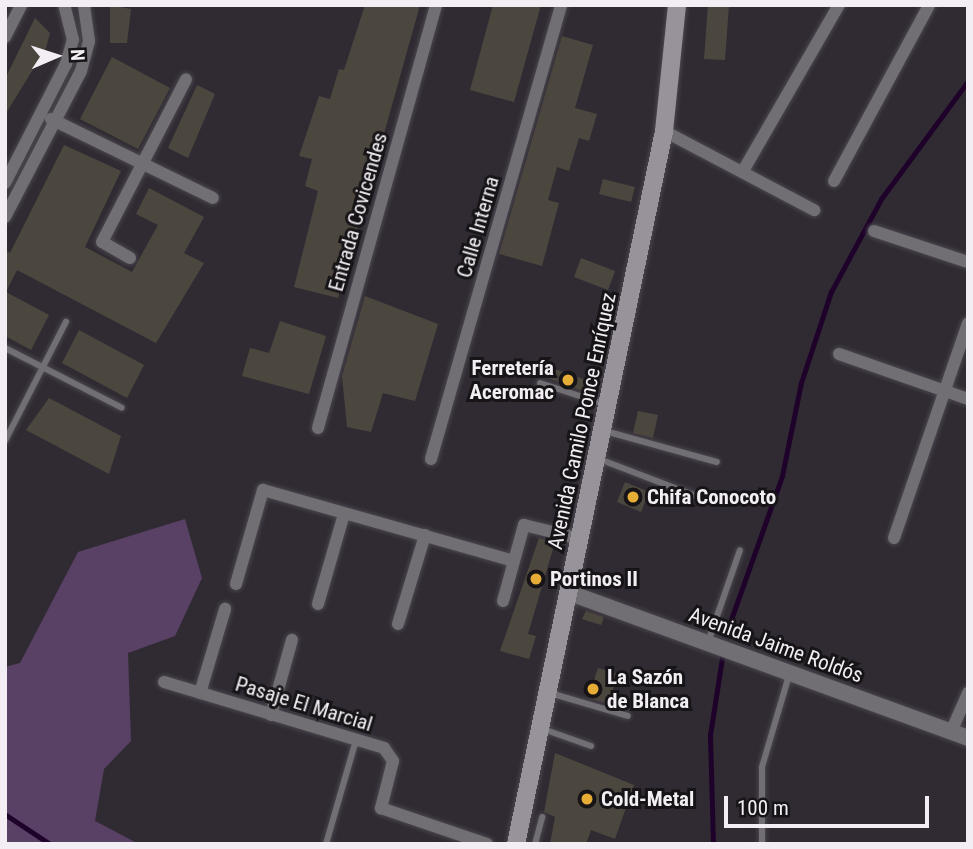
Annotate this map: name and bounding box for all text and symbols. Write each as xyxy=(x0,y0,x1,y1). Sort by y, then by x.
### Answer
north arrow xyxy=(21,21,91,91)
text: N xyxy=(66,48,89,61)
street label: Entrada Covicendes xyxy=(323,130,393,294)
street label: Calle Interna xyxy=(452,173,504,281)
street label: Avenida Camilo Ponce Enríquez xyxy=(542,290,622,552)
place label: Ferretería Aceromac xyxy=(470,355,554,405)
marker: Ferretería Aceromac xyxy=(560,372,576,388)
place label: Chifa Conocoto xyxy=(647,484,776,510)
marker: Chifa Conocoto xyxy=(625,489,641,505)
place label: Portinos II xyxy=(550,566,638,592)
marker: Portinos II xyxy=(528,571,544,587)
street label: Avenida Jaime Roldós xyxy=(686,602,866,688)
place label: La Sazón de Blanca xyxy=(607,664,689,714)
street label: Pasaje El Marcial xyxy=(232,671,376,737)
marker: La Sazón de Blanca xyxy=(585,681,601,697)
scale bar xyxy=(728,782,933,826)
place label: Cold-Metal xyxy=(601,786,694,812)
marker: Cold-Metal xyxy=(579,791,595,807)
text: 100 m xyxy=(737,796,789,820)

